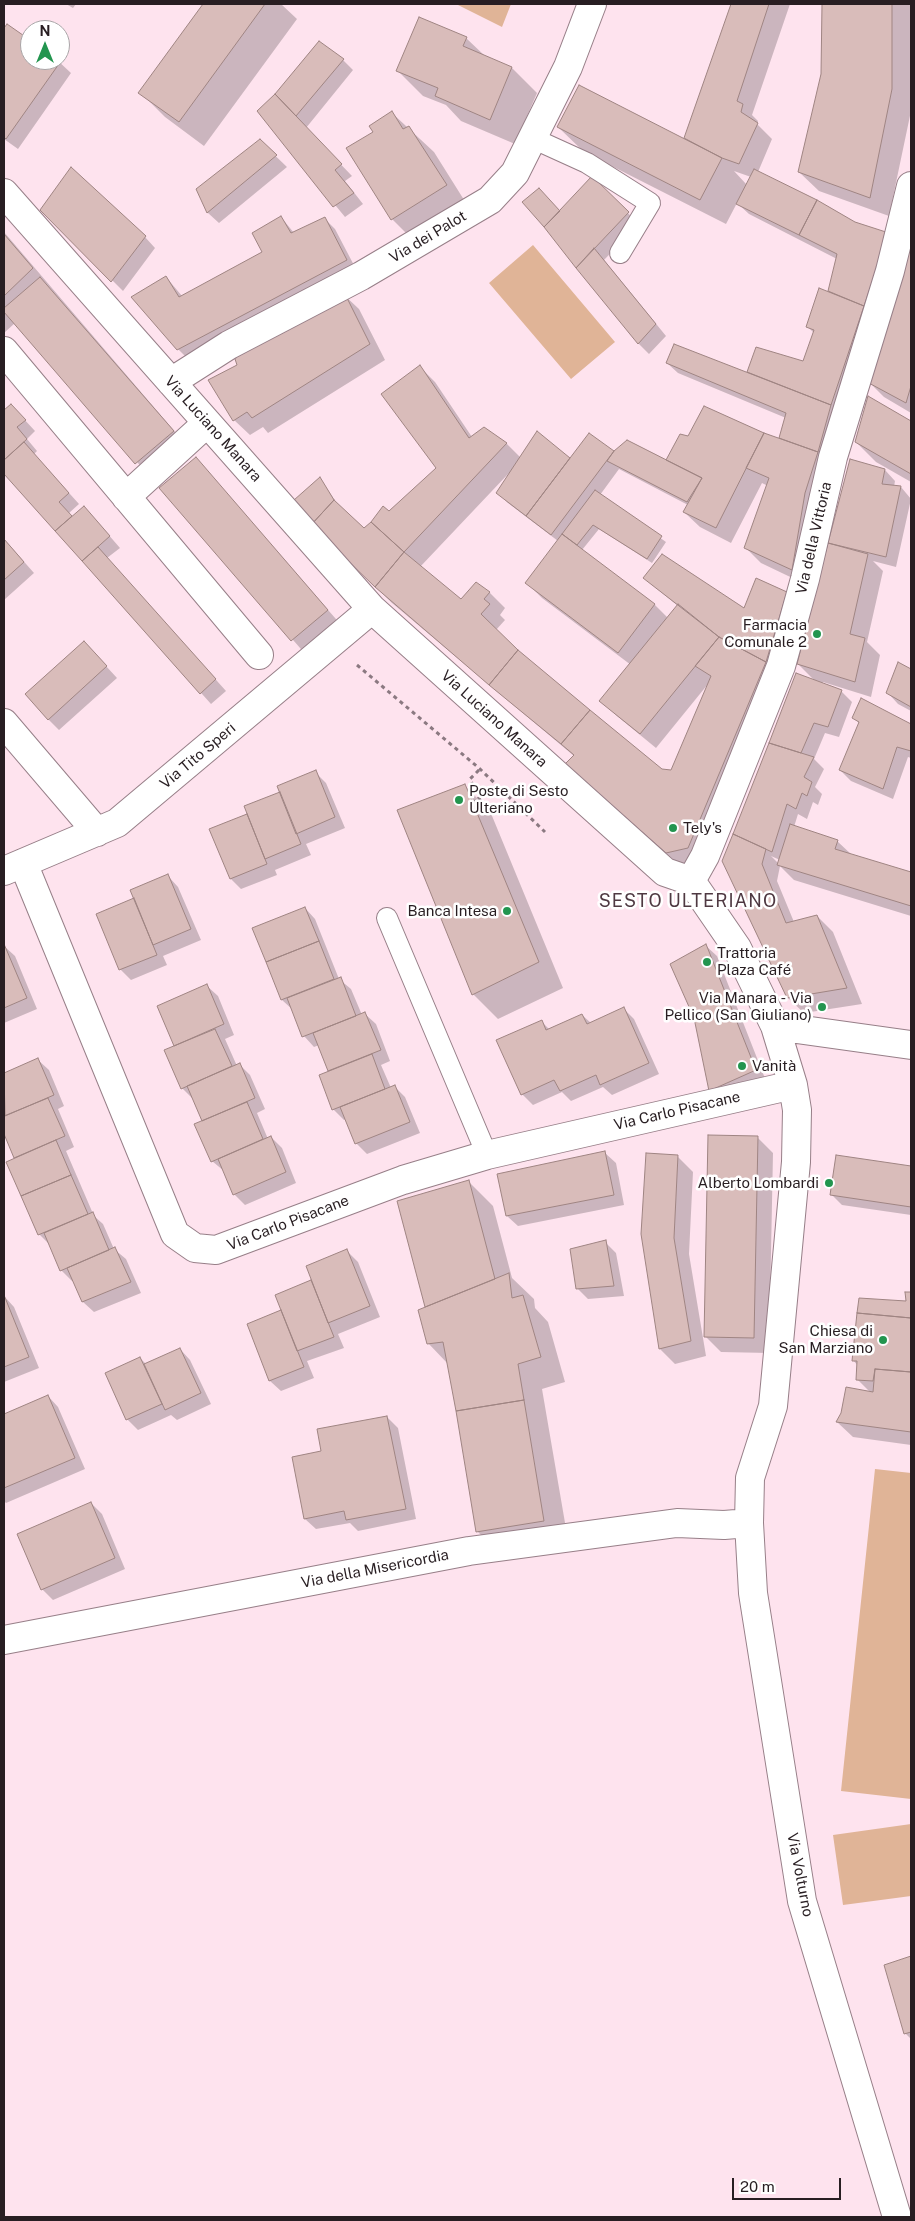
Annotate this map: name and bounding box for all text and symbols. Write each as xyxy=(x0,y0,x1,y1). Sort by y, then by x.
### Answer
north arrow xyxy=(20,20,70,70)
text: N xyxy=(40,23,50,39)
street label: Via dei Palot xyxy=(386,207,470,267)
street label: Via Luciano Manara xyxy=(161,372,265,486)
street label: Via della Vittoria xyxy=(792,480,836,596)
place label: Farmacia Comunale 2 xyxy=(724,616,807,651)
marker: Farmacia Comunale 2 xyxy=(811,628,823,640)
street label: Via Luciano Manara xyxy=(437,667,551,771)
street label: Via Tito Speri xyxy=(157,719,239,793)
place label: Poste di Sesto Ulteriano xyxy=(469,782,568,817)
marker: Poste di Sesto Ulteriano xyxy=(453,794,465,806)
place label: Tely's xyxy=(683,819,722,837)
marker: Tely's xyxy=(667,822,679,834)
district label: SESTO ULTERIANO xyxy=(597,890,779,912)
place label: Banca Intesa xyxy=(407,902,497,920)
marker: Banca Intesa xyxy=(501,905,513,917)
place label: Trattoria Plaza Café xyxy=(717,944,791,979)
marker: Trattoria Plaza Café xyxy=(701,956,713,968)
place label: Via Manara - Via Pellico (San Giuliano) xyxy=(665,989,812,1024)
marker: Via Manara - Via Pellico (San Giuliano) xyxy=(816,1001,828,1013)
place label: Vanità xyxy=(752,1057,796,1075)
marker: Vanità xyxy=(736,1060,748,1072)
street label: Via Carlo Pisacane xyxy=(612,1088,742,1134)
place label: Alberto Lombardi xyxy=(698,1174,819,1192)
marker: Alberto Lombardi xyxy=(823,1177,835,1189)
street label: Via Carlo Pisacane xyxy=(225,1191,351,1255)
place label: Chiesa di San Marziano xyxy=(779,1322,873,1357)
marker: Chiesa di San Marziano xyxy=(877,1334,889,1346)
street label: Via della Misericordia xyxy=(300,1546,450,1592)
street label: Via Volturno xyxy=(783,1831,817,1919)
scale bar xyxy=(735,2168,844,2200)
text: 20 m xyxy=(740,2178,775,2195)

